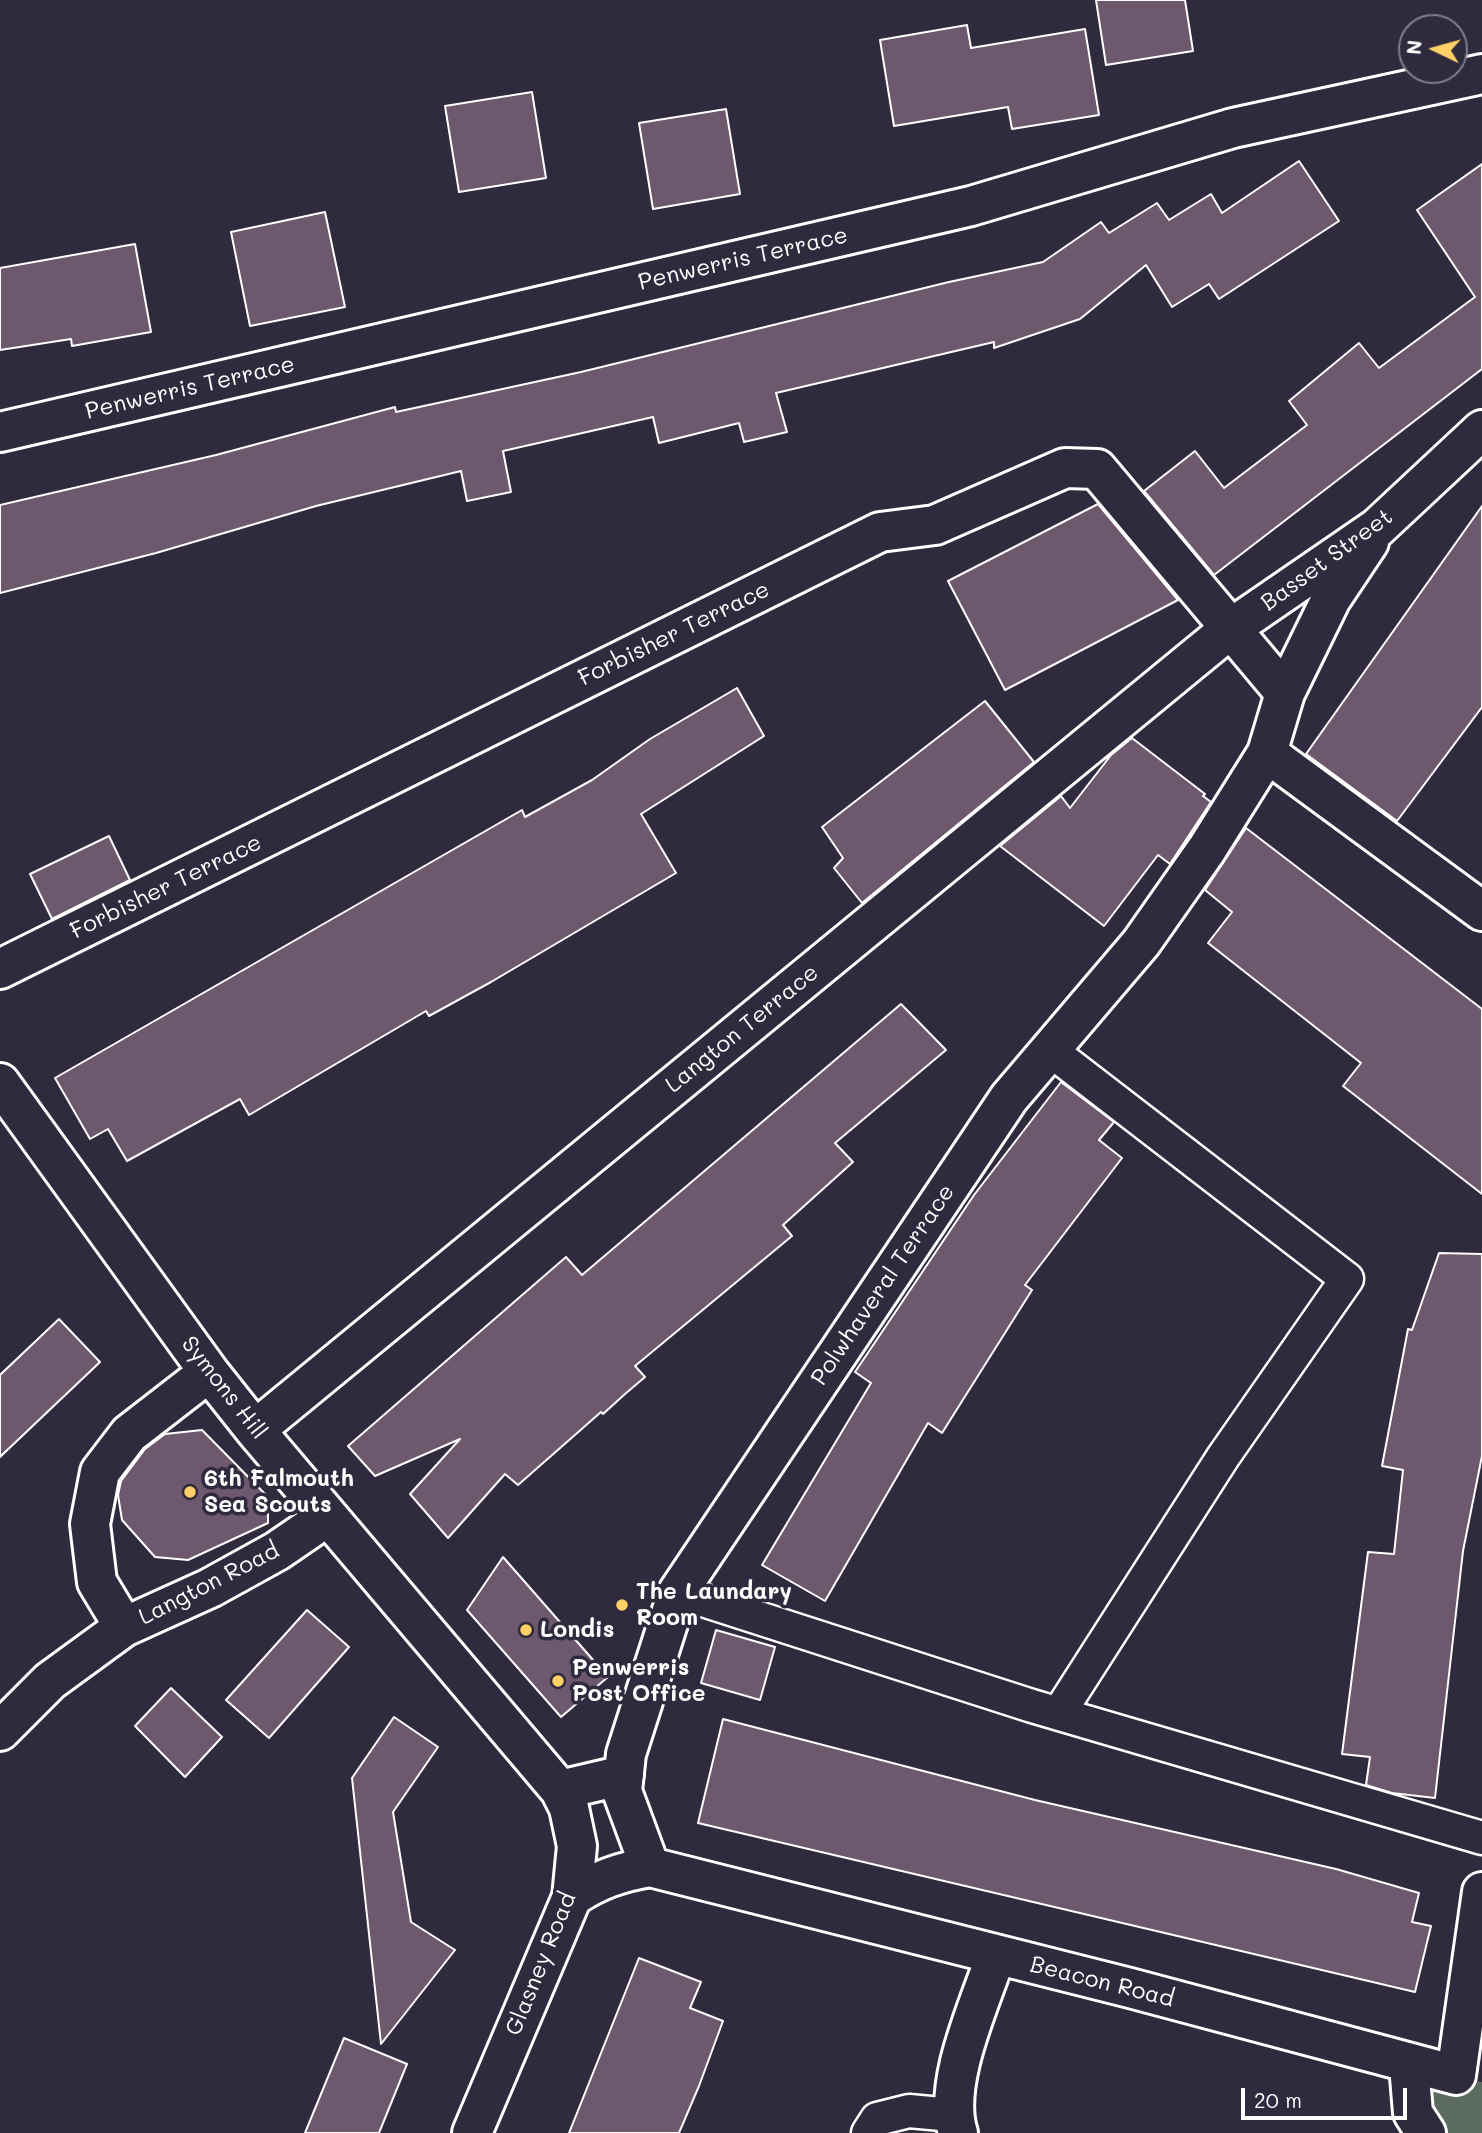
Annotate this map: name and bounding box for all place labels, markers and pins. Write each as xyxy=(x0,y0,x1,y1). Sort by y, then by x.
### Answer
place label: 6th Falmouth Sea Scouts xyxy=(204,1465,354,1519)
marker: 6th Falmouth Sea Scouts xyxy=(182,1484,198,1500)
place label: The Laundary Room xyxy=(636,1578,792,1632)
marker: The Laundary Room xyxy=(614,1597,630,1613)
place label: Londis xyxy=(540,1616,614,1644)
marker: Londis xyxy=(518,1622,534,1638)
place label: Penwerris Post Office xyxy=(572,1654,705,1708)
marker: Penwerris Post Office xyxy=(550,1673,566,1689)

